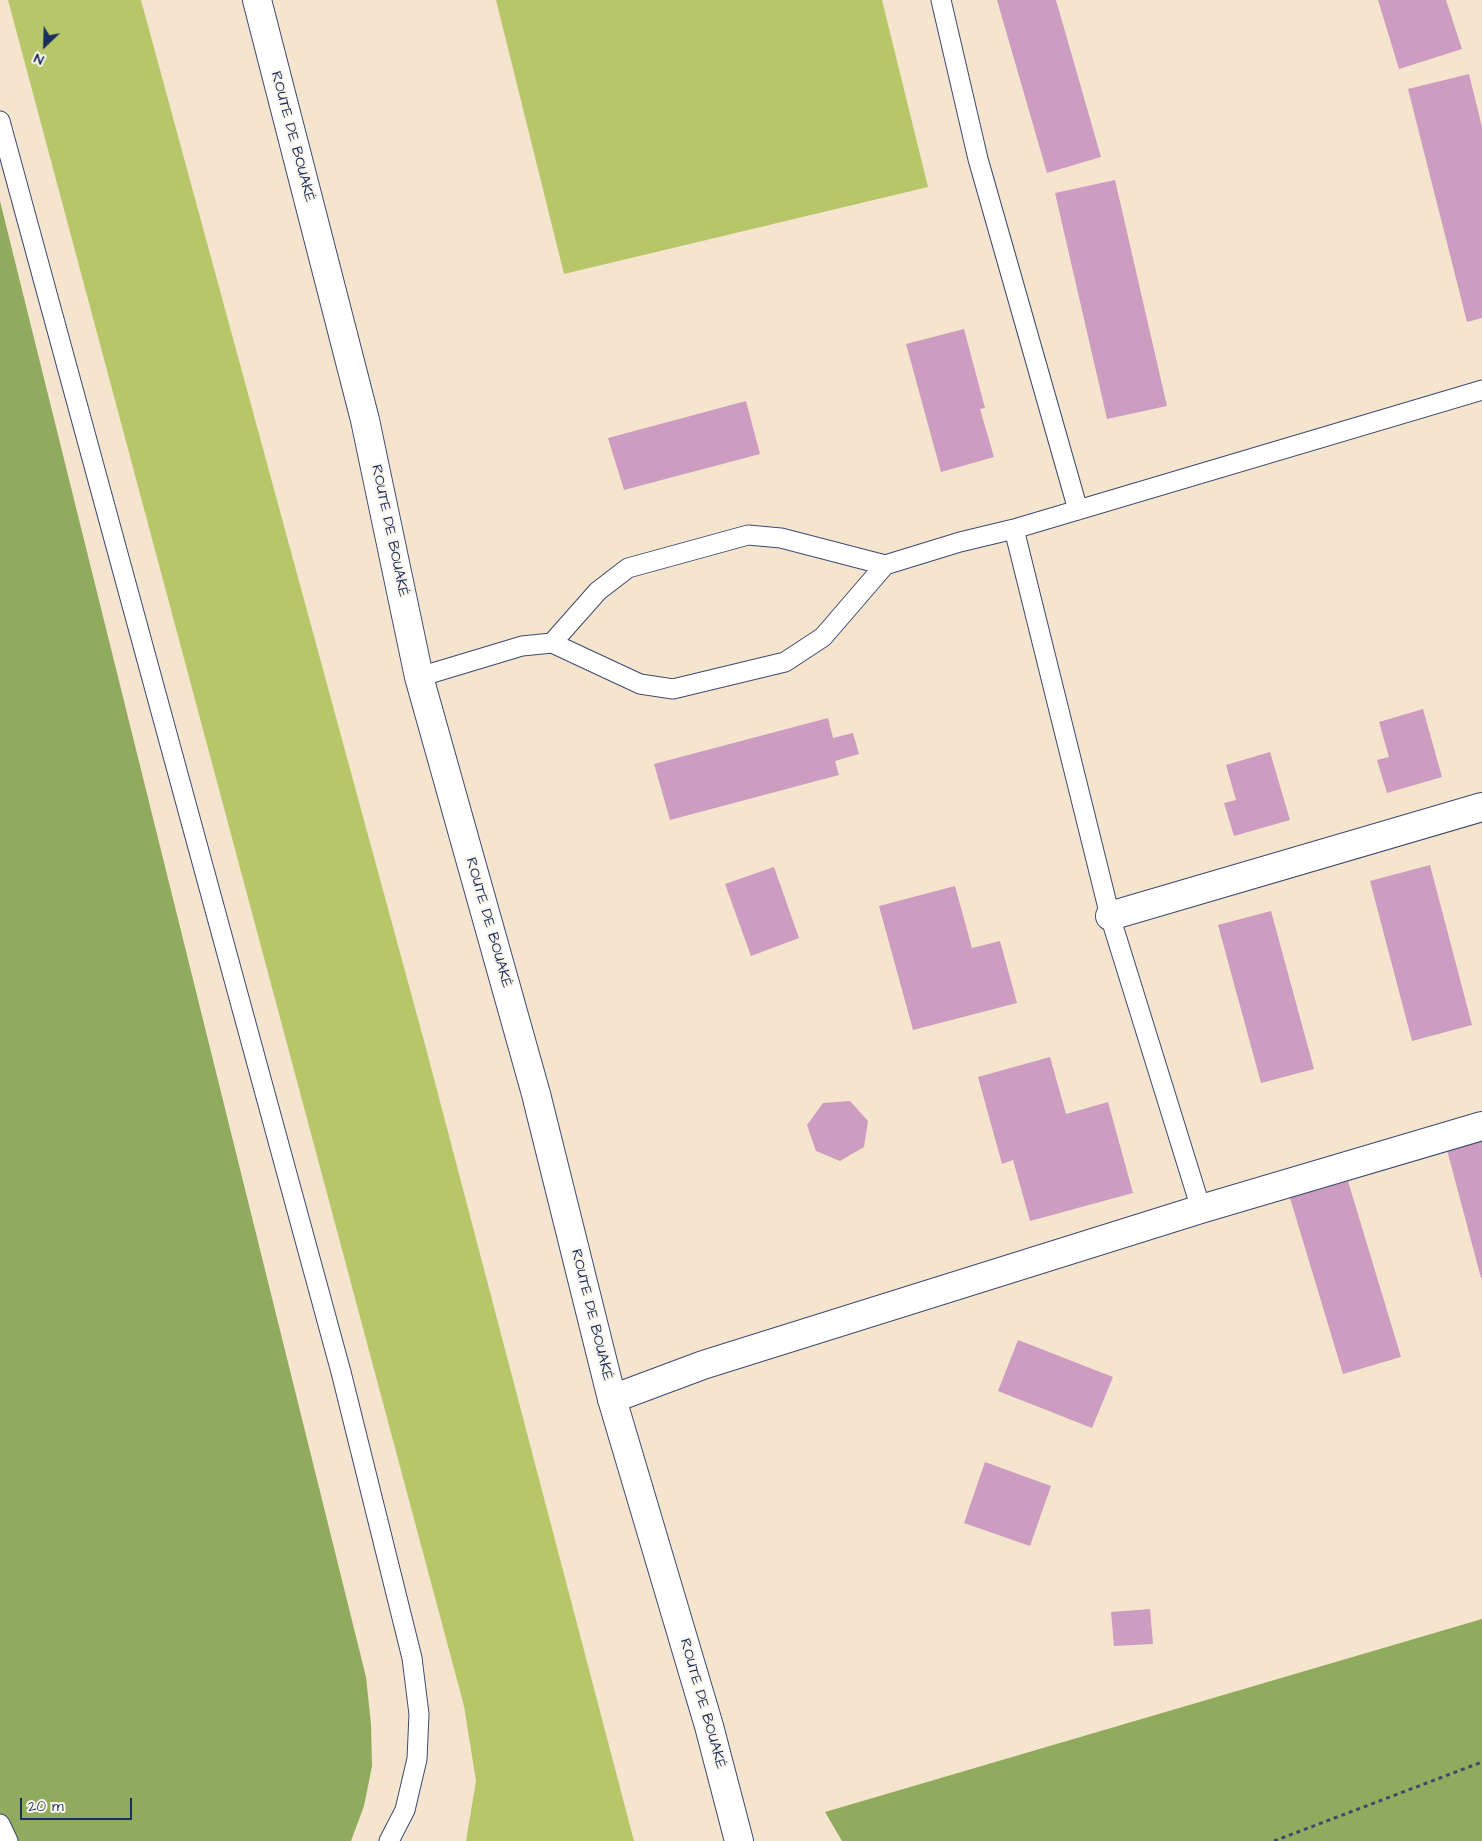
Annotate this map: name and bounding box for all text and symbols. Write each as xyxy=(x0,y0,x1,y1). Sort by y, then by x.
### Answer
north arrow xyxy=(20,20,70,70)
text: N xyxy=(31,48,47,70)
street label: ROUTE DE BOUAKÉ xyxy=(266,70,318,204)
street label: ROUTE DE BOUAKÉ xyxy=(366,463,412,599)
street label: ROUTE DE BOUAKÉ xyxy=(461,856,515,990)
street label: ROUTE DE BOUAKÉ xyxy=(566,1247,616,1383)
street label: ROUTE DE BOUAKÉ xyxy=(675,1637,729,1771)
scale bar xyxy=(22,1788,135,1820)
text: 20 m xyxy=(28,1796,64,1817)

